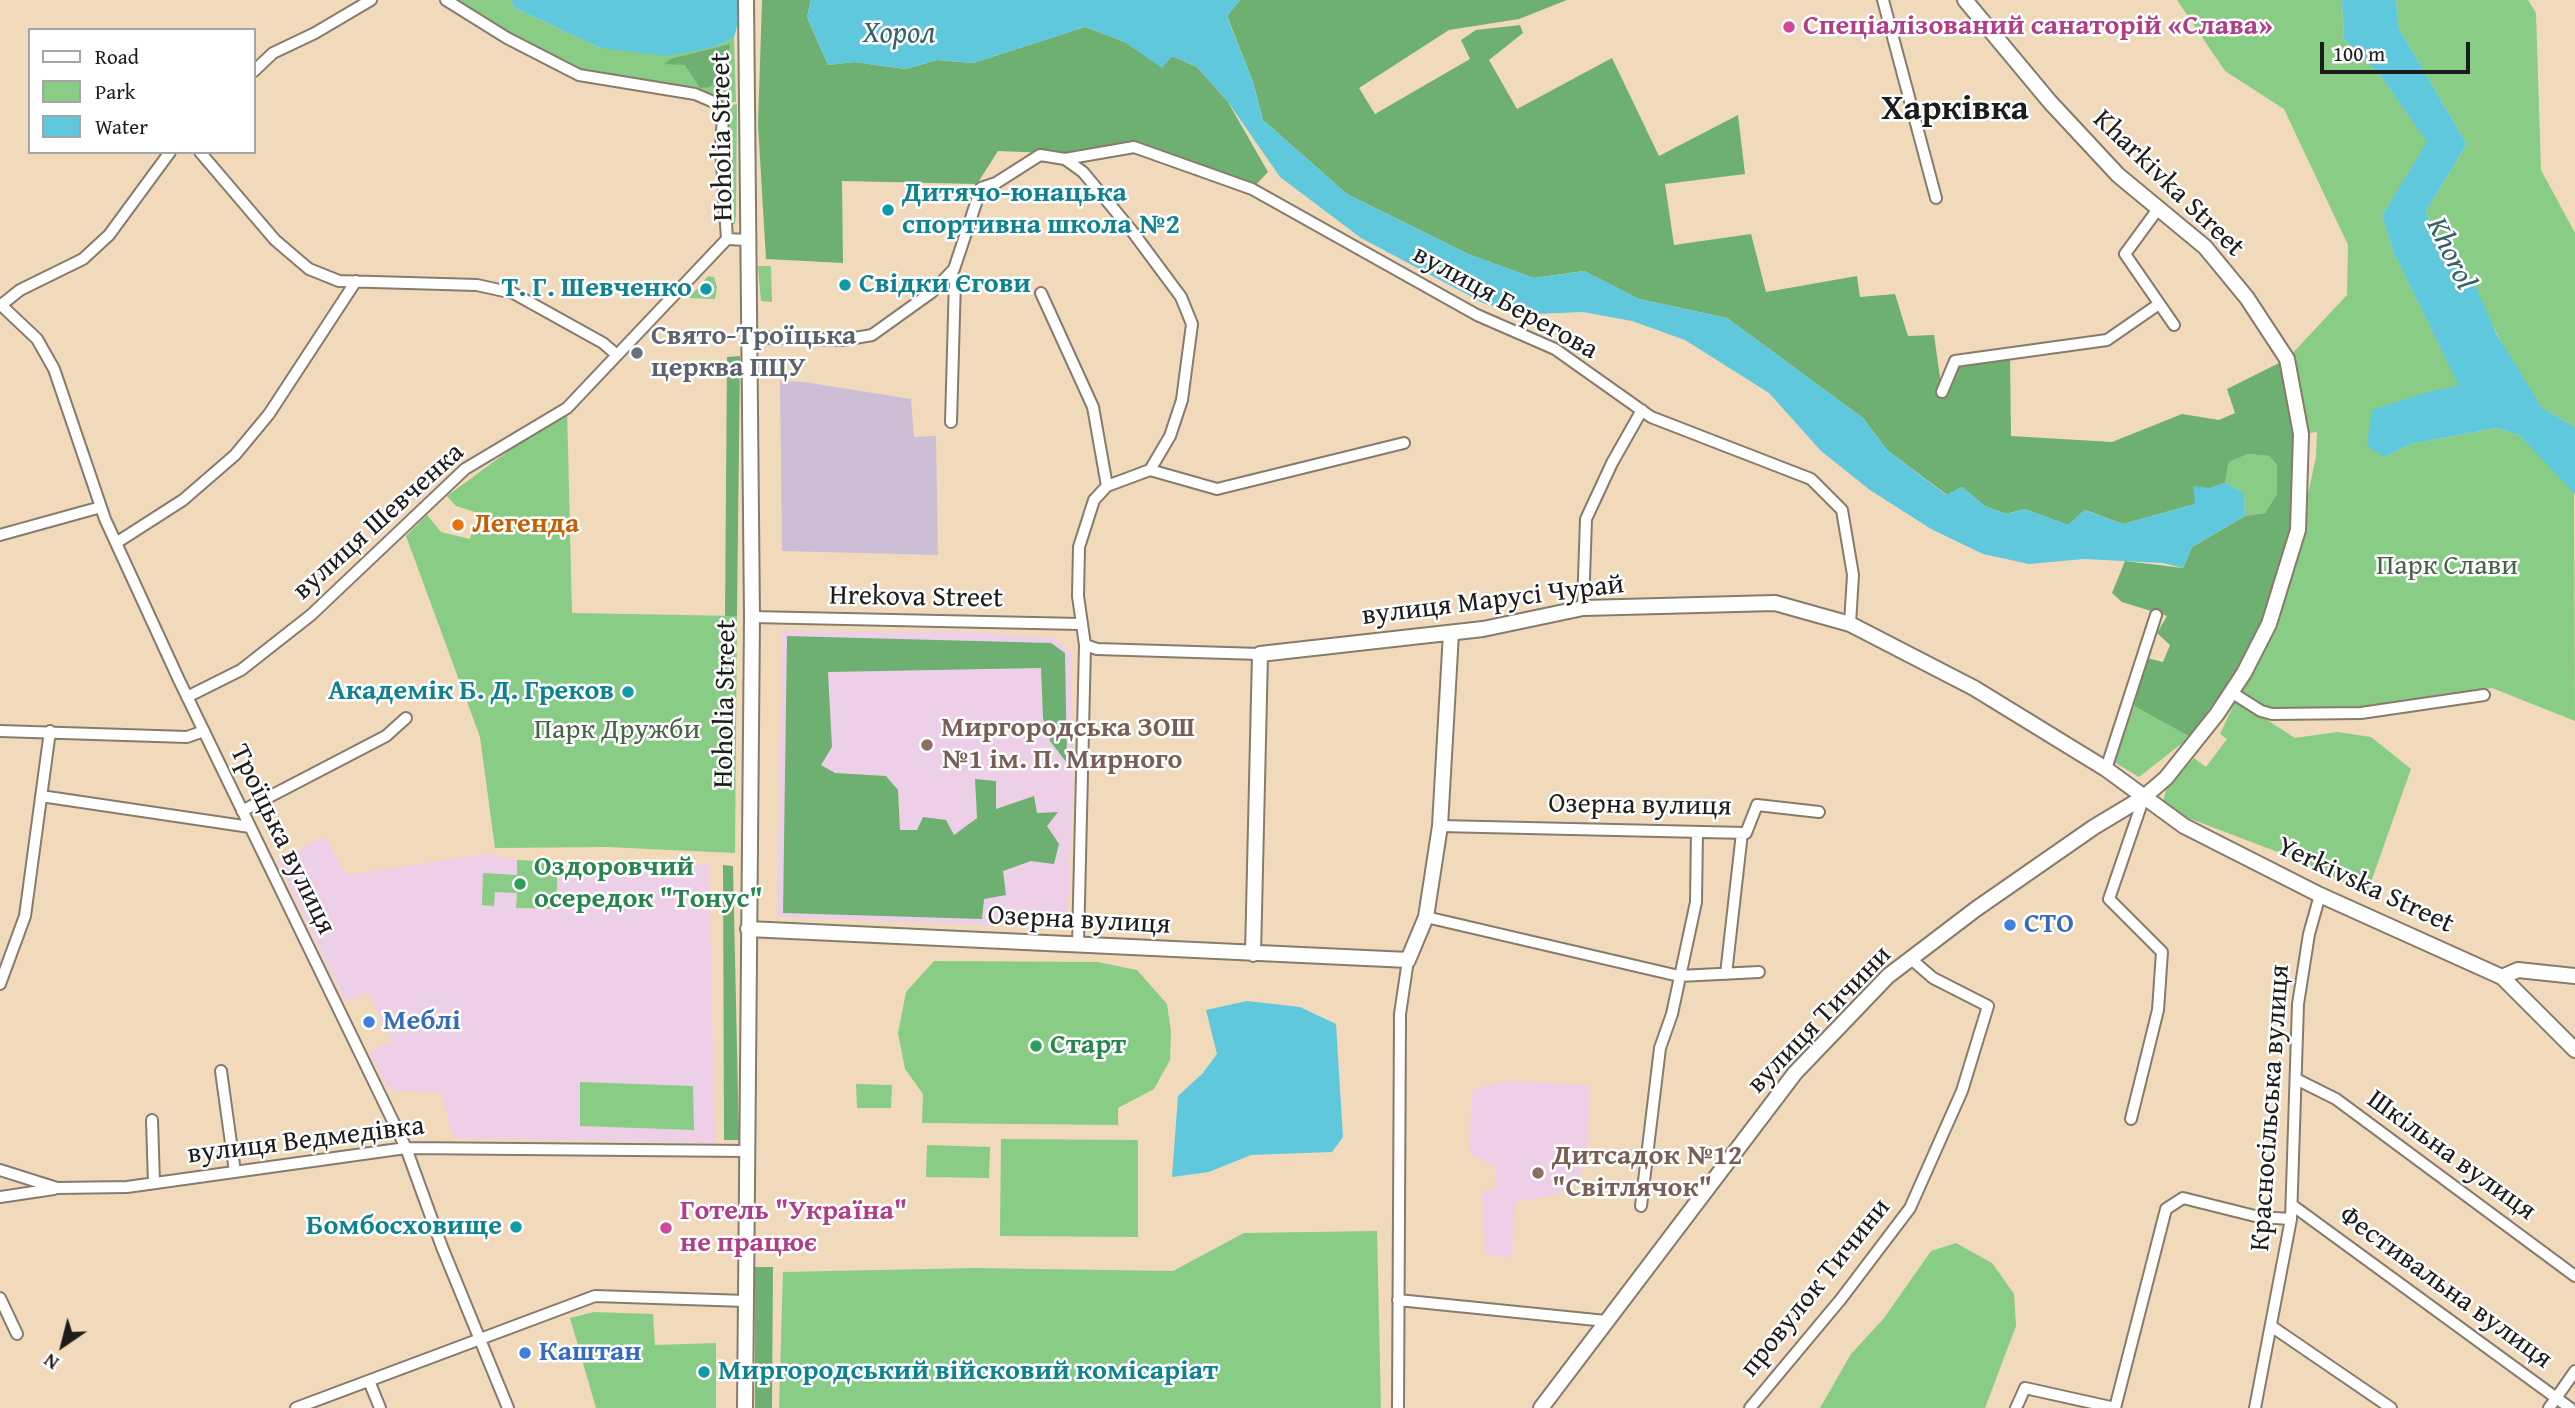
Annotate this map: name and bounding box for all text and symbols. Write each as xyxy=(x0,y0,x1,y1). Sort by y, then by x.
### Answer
place label: Спеціалізований санаторій «Слава» xyxy=(1803,10,2273,44)
water label: Хорол xyxy=(863,16,935,52)
marker: Спеціалізований санаторій «Слава» xyxy=(1781,19,1797,35)
legend xyxy=(28,28,256,154)
scale bar xyxy=(2323,28,2474,72)
text: 100 m xyxy=(2333,38,2385,69)
text: Road xyxy=(95,41,139,72)
street label: Hoholia Street xyxy=(705,52,741,222)
text: Park xyxy=(95,76,136,107)
district label: Харківка xyxy=(1881,89,2029,131)
street label: Kharkivka Street xyxy=(2085,103,2251,265)
text: Water xyxy=(95,111,148,142)
place label: Дитячо-юнацька спортивна школа №2 xyxy=(902,177,1180,243)
marker: Дитячо-юнацька спортивна школа №2 xyxy=(880,202,896,218)
water label: Khorol xyxy=(2417,212,2483,296)
street label: вулиця Берегова xyxy=(1406,238,1604,368)
place label: Свідки Єгови xyxy=(859,268,1031,302)
place label: Т. Г. Шевченко xyxy=(502,272,692,306)
marker: Свідки Єгови xyxy=(837,277,853,293)
marker: Т. Г. Шевченко xyxy=(698,281,714,297)
place label: Свято-Троїцька церква ПЦУ xyxy=(651,320,856,386)
marker: Свято-Троїцька церква ПЦУ xyxy=(629,345,645,361)
street label: вулиця Шевченка xyxy=(286,436,472,608)
place label: Легенда xyxy=(472,508,579,542)
marker: Легенда xyxy=(450,517,466,533)
park label: Парк Слави xyxy=(2376,550,2518,584)
street label: вулиця Марусі Чурай xyxy=(1360,568,1626,634)
street label: Hrekova Street xyxy=(829,580,1003,616)
street label: Hoholia Street xyxy=(708,619,744,789)
place label: Академік Б. Д. Греков xyxy=(328,675,614,709)
marker: Академік Б. Д. Греков xyxy=(620,684,636,700)
place label: Миргородська ЗОШ №1 ім. П. Мирного xyxy=(941,712,1195,778)
park label: Парк Дружби xyxy=(534,714,700,748)
marker: Миргородська ЗОШ №1 ім. П. Мирного xyxy=(919,737,935,753)
street label: Троїцька вулиця xyxy=(222,740,342,940)
street label: Озерна вулиця xyxy=(1548,788,1732,824)
street label: Yerkivska Street xyxy=(2271,830,2459,942)
place label: Оздоровчий осередок "Тонус" xyxy=(534,851,763,917)
marker: Оздоровчий осередок "Тонус" xyxy=(512,876,528,892)
street label: Озерна вулиця xyxy=(987,899,1171,943)
place label: СТО xyxy=(2024,908,2074,942)
marker: СТО xyxy=(2002,917,2018,933)
street label: вулиця Тичини xyxy=(1741,939,1899,1101)
street label: Красносільська вулиця xyxy=(2244,964,2298,1252)
place label: Меблі xyxy=(383,1005,461,1039)
marker: Меблі xyxy=(361,1014,377,1030)
place label: Старт xyxy=(1050,1029,1126,1063)
marker: Старт xyxy=(1028,1038,1044,1054)
street label: Шкільна вулиця xyxy=(2360,1084,2542,1228)
street label: вулиця Ведмедівка xyxy=(186,1110,426,1172)
place label: Дитсадок №12 "Світлячок" xyxy=(1552,1140,1742,1206)
marker: Дитсадок №12 "Світлячок" xyxy=(1530,1165,1546,1181)
street label: провулок Тичини xyxy=(1734,1192,1898,1384)
place label: Готель "Україна" не працює xyxy=(680,1195,907,1261)
street label: Фестивальна вулиця xyxy=(2332,1199,2558,1377)
place label: Бомбосховище xyxy=(306,1210,502,1244)
marker: Бомбосховище xyxy=(508,1219,524,1235)
marker: Готель "Україна" не працює xyxy=(658,1220,674,1236)
north arrow xyxy=(28,1310,98,1380)
place label: Каштан xyxy=(539,1336,641,1370)
marker: Каштан xyxy=(517,1345,533,1361)
text: N xyxy=(38,1347,64,1377)
place label: Миргородський війсковий комісаріат xyxy=(718,1355,1218,1389)
marker: Миргородський війсковий комісаріат xyxy=(696,1364,712,1380)

